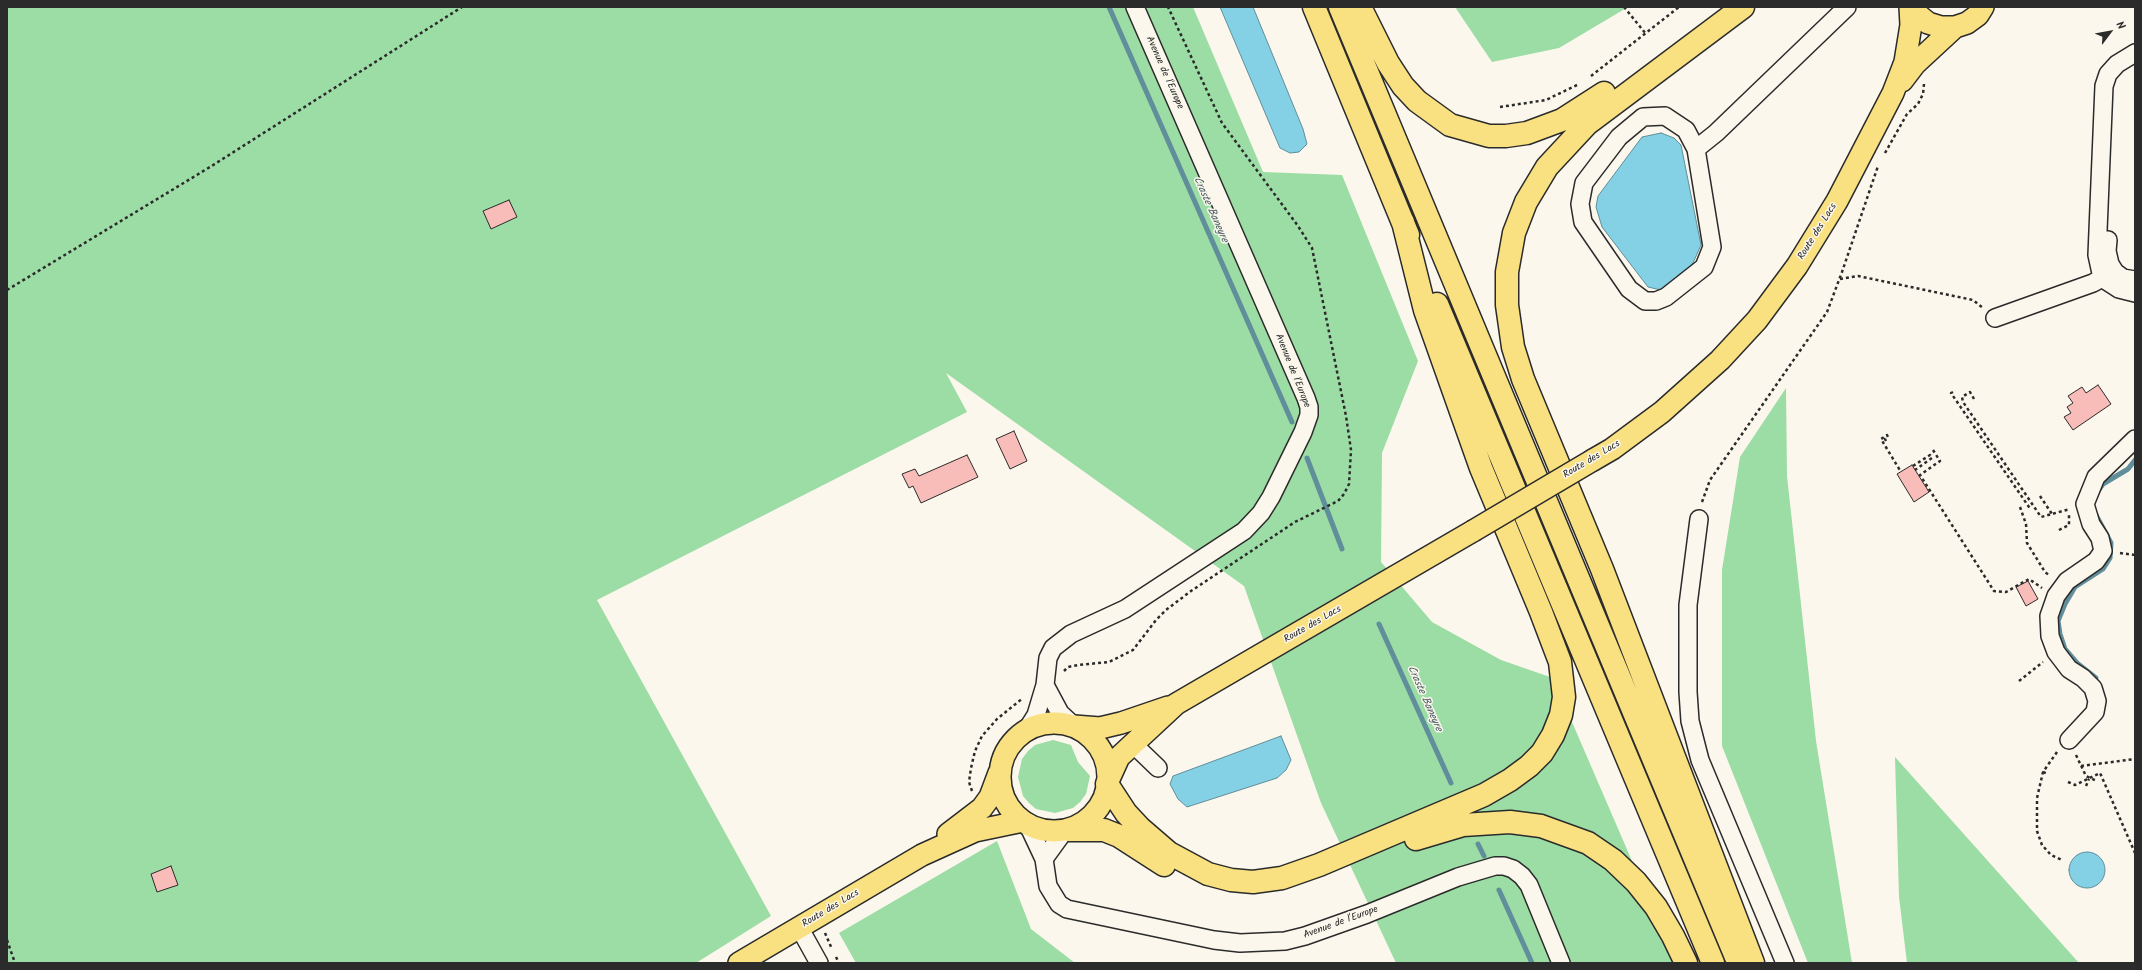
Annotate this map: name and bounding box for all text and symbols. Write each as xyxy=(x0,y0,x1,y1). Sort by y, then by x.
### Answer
north arrow xyxy=(2090,12,2130,52)
text: N xyxy=(2111,18,2130,33)
street label: Avenue de l'Europe xyxy=(1143,35,1185,111)
water label: Craste Baneyre xyxy=(1190,175,1230,245)
street label: Route des Lacs xyxy=(1796,202,1840,262)
street label: Avenue de l'Europe xyxy=(1272,332,1312,410)
street label: Route des Lacs xyxy=(1561,438,1623,482)
street label: Route des Lacs xyxy=(1282,604,1344,646)
water label: Craste Baneyre xyxy=(1404,664,1444,734)
street label: Route des Lacs xyxy=(800,887,862,931)
street label: Avenue de l'Europe xyxy=(1302,904,1380,942)

